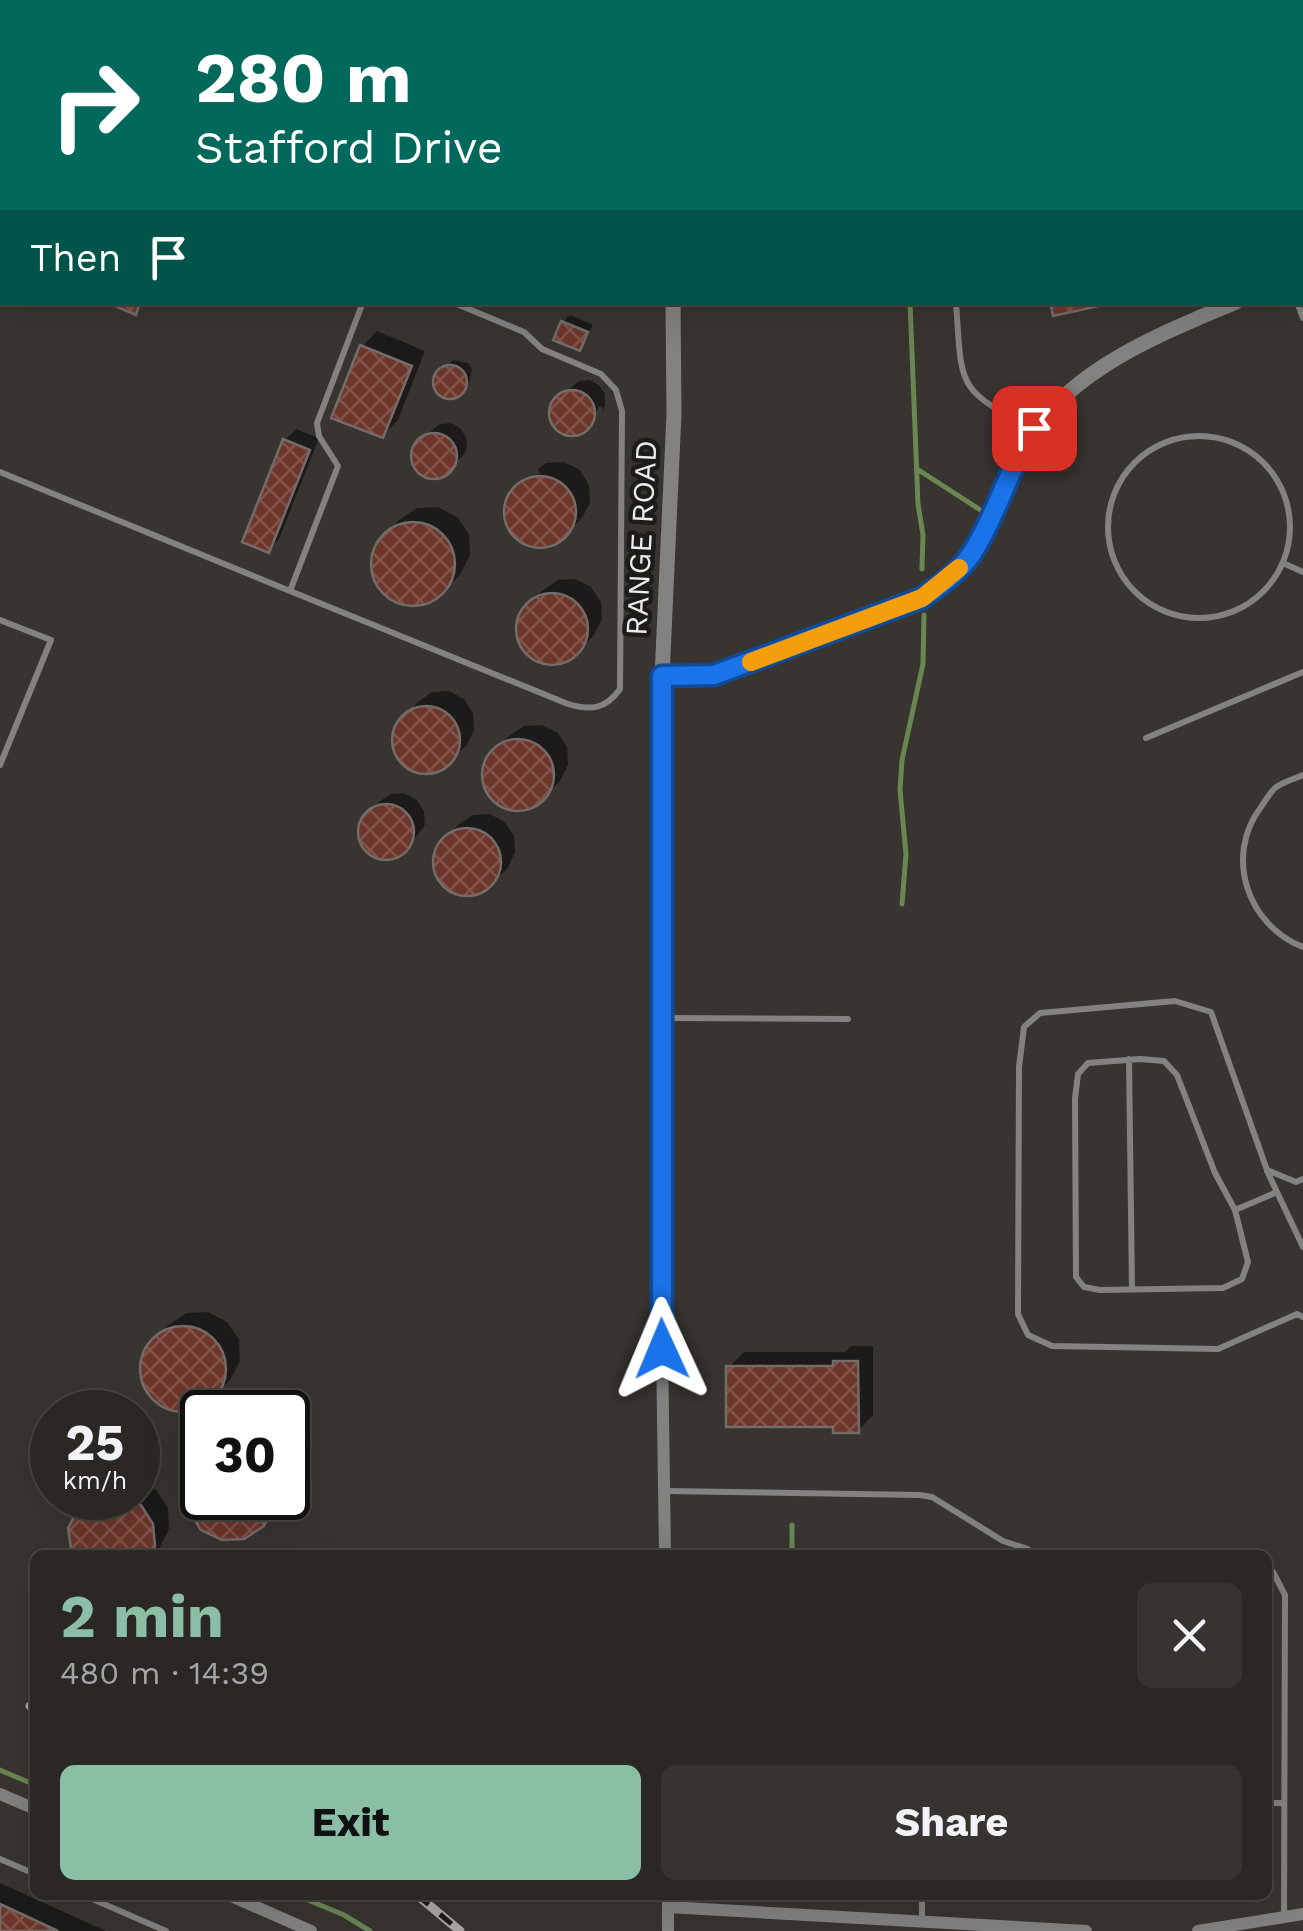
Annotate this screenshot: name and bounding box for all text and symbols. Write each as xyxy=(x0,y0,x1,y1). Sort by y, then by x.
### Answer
text: 280 m xyxy=(195,37,412,119)
icon: right xyxy=(30,40,160,170)
text: Stafford Drive xyxy=(195,121,503,174)
icon: arrive xyxy=(141,230,196,285)
text: Then xyxy=(30,236,121,280)
pin xyxy=(992,386,1077,471)
icon: arrive xyxy=(1007,401,1062,456)
street label: RANGE ROAD xyxy=(618,439,664,637)
position arrow xyxy=(610,1297,714,1401)
speed limit sign: 30 xyxy=(180,1390,310,1520)
text: 25 xyxy=(66,1413,124,1472)
text: km/h xyxy=(63,1466,127,1495)
text: 2 min xyxy=(60,1581,224,1652)
button: close xyxy=(1137,1583,1242,1688)
text: 480 m · 14:39 xyxy=(60,1654,269,1692)
button: Exit xyxy=(60,1765,641,1880)
button: Share xyxy=(661,1765,1242,1880)

